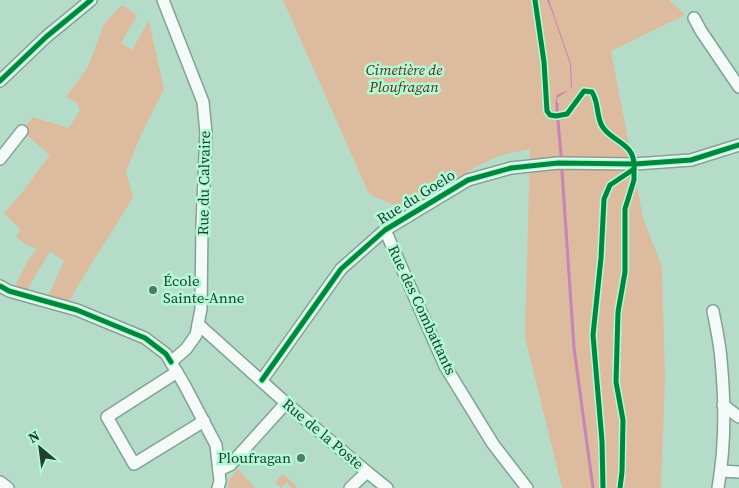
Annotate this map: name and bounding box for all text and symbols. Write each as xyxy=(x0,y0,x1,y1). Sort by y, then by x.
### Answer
park label: Cimetière de Ploufragan xyxy=(366,59,442,97)
street label: Rue du Calvaire xyxy=(192,130,215,235)
street label: Rue du Goelo xyxy=(373,164,459,229)
street label: Rue des Combattants xyxy=(383,242,462,378)
place label: École Sainte-Anne xyxy=(163,270,245,308)
marker: École Sainte-Anne xyxy=(147,284,159,296)
street label: Rue de la Poste xyxy=(278,393,369,474)
north arrow xyxy=(15,423,65,473)
text: N xyxy=(24,425,43,448)
place label: Ploufragan xyxy=(218,447,291,468)
marker: Ploufragan xyxy=(295,452,307,464)

